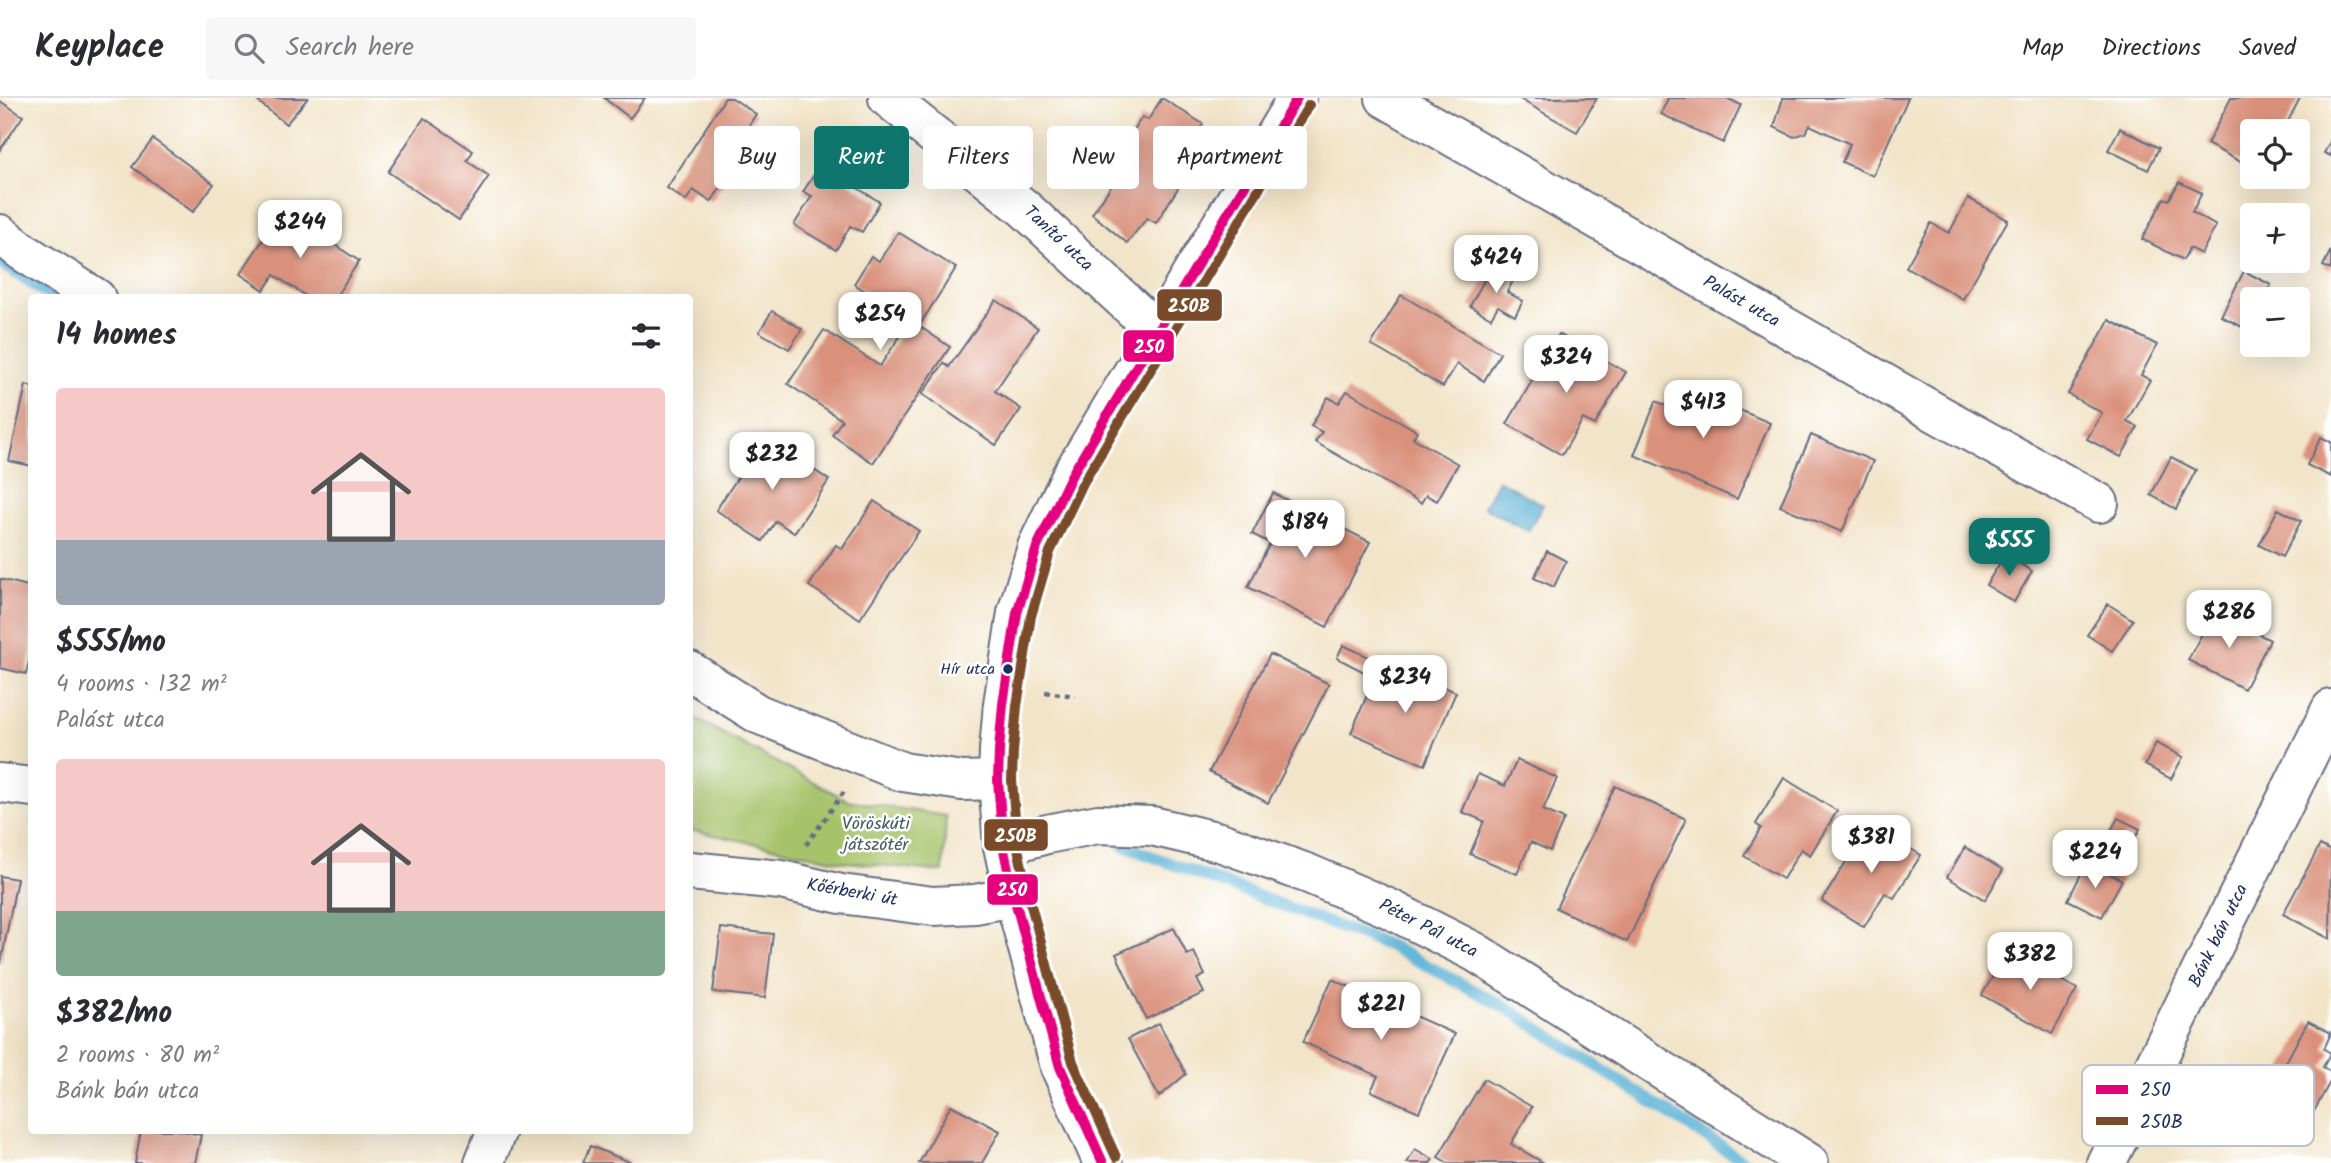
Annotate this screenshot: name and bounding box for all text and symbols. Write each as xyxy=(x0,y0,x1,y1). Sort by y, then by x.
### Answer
search box xyxy=(206,17,696,80)
text: Keyplace xyxy=(35,22,164,75)
text: Search here xyxy=(286,27,414,69)
icon: search xyxy=(230,29,268,67)
text: Map xyxy=(2022,29,2064,68)
text: Directions xyxy=(2102,29,2201,68)
text: Saved xyxy=(2239,29,2296,68)
map controls xyxy=(2240,119,2310,357)
button: locate xyxy=(2240,119,2310,189)
chip: Buy xyxy=(714,126,800,189)
chip: Rent xyxy=(814,126,909,189)
chip: Filters xyxy=(923,126,1033,189)
chip: New xyxy=(1047,126,1139,189)
chip: Apartment xyxy=(1153,126,1307,189)
street label: Tanító utca xyxy=(1017,199,1099,279)
pin: $244 xyxy=(259,200,341,260)
button: + xyxy=(2240,203,2310,273)
text: $244 xyxy=(274,205,326,241)
pin: $424 xyxy=(1455,236,1537,295)
text: $424 xyxy=(1470,240,1522,276)
street label: Palást utca xyxy=(1697,268,1785,336)
button: − xyxy=(2240,287,2310,357)
line badge: 250B xyxy=(1156,288,1223,322)
pin: $254 xyxy=(839,292,921,352)
text: 250B xyxy=(1168,292,1210,322)
text: $254 xyxy=(854,297,906,333)
text: 14 homes xyxy=(56,312,177,360)
icon: filters xyxy=(627,317,665,355)
line badge: 250 xyxy=(1122,329,1175,363)
text: 250 xyxy=(1134,333,1164,363)
pin: $324 xyxy=(1525,336,1607,395)
text: $324 xyxy=(1540,340,1592,376)
pin: $413 xyxy=(1662,380,1744,440)
text: $413 xyxy=(1680,385,1726,421)
pin: $232 xyxy=(731,432,813,492)
icon: home xyxy=(298,434,424,560)
text: $232 xyxy=(745,437,799,473)
pin: $184 xyxy=(1264,500,1346,560)
text: $184 xyxy=(1282,505,1328,541)
pin: $555 xyxy=(1968,518,2050,578)
text: $555 xyxy=(1985,523,2033,559)
pin: $286 xyxy=(2188,590,2270,650)
text: $286 xyxy=(2202,595,2256,631)
text: $555/mo xyxy=(56,619,166,667)
pin: $234 xyxy=(1364,656,1446,715)
place label: Hír utca xyxy=(940,657,995,682)
text: $234 xyxy=(1379,660,1431,696)
marker: Hír utca xyxy=(1001,662,1015,676)
text: 4 rooms · 132 m² xyxy=(56,667,227,703)
text: Palást utca xyxy=(56,703,165,739)
icon: home xyxy=(298,805,424,931)
park label: Vöröskúti játszótér xyxy=(840,810,911,860)
pin: $381 xyxy=(1830,816,1912,875)
line badge: 250B xyxy=(983,818,1049,852)
text: $381 xyxy=(1848,820,1894,856)
text: 250B xyxy=(995,822,1037,852)
pin: $224 xyxy=(2054,830,2136,890)
text: $224 xyxy=(2069,835,2121,871)
street label: Kőérberki út xyxy=(804,871,901,915)
line badge: 250 xyxy=(986,873,1039,906)
text: 250 xyxy=(997,876,1027,906)
street label: Bánk bán utca xyxy=(2181,879,2257,993)
street label: Péter Pál utca xyxy=(1373,892,1483,966)
pin: $382 xyxy=(1989,932,2071,992)
text: $382 xyxy=(2003,937,2057,973)
pin: $221 xyxy=(1340,982,1422,1042)
text: $221 xyxy=(1357,987,1405,1023)
text: $382/mo xyxy=(56,990,172,1038)
text: 2 rooms · 80 m² xyxy=(56,1038,219,1074)
legend xyxy=(2082,1065,2314,1146)
text: Bánk bán utca xyxy=(56,1074,199,1110)
text: 250 xyxy=(2140,1076,2171,1106)
text: 250B xyxy=(2140,1108,2183,1138)

